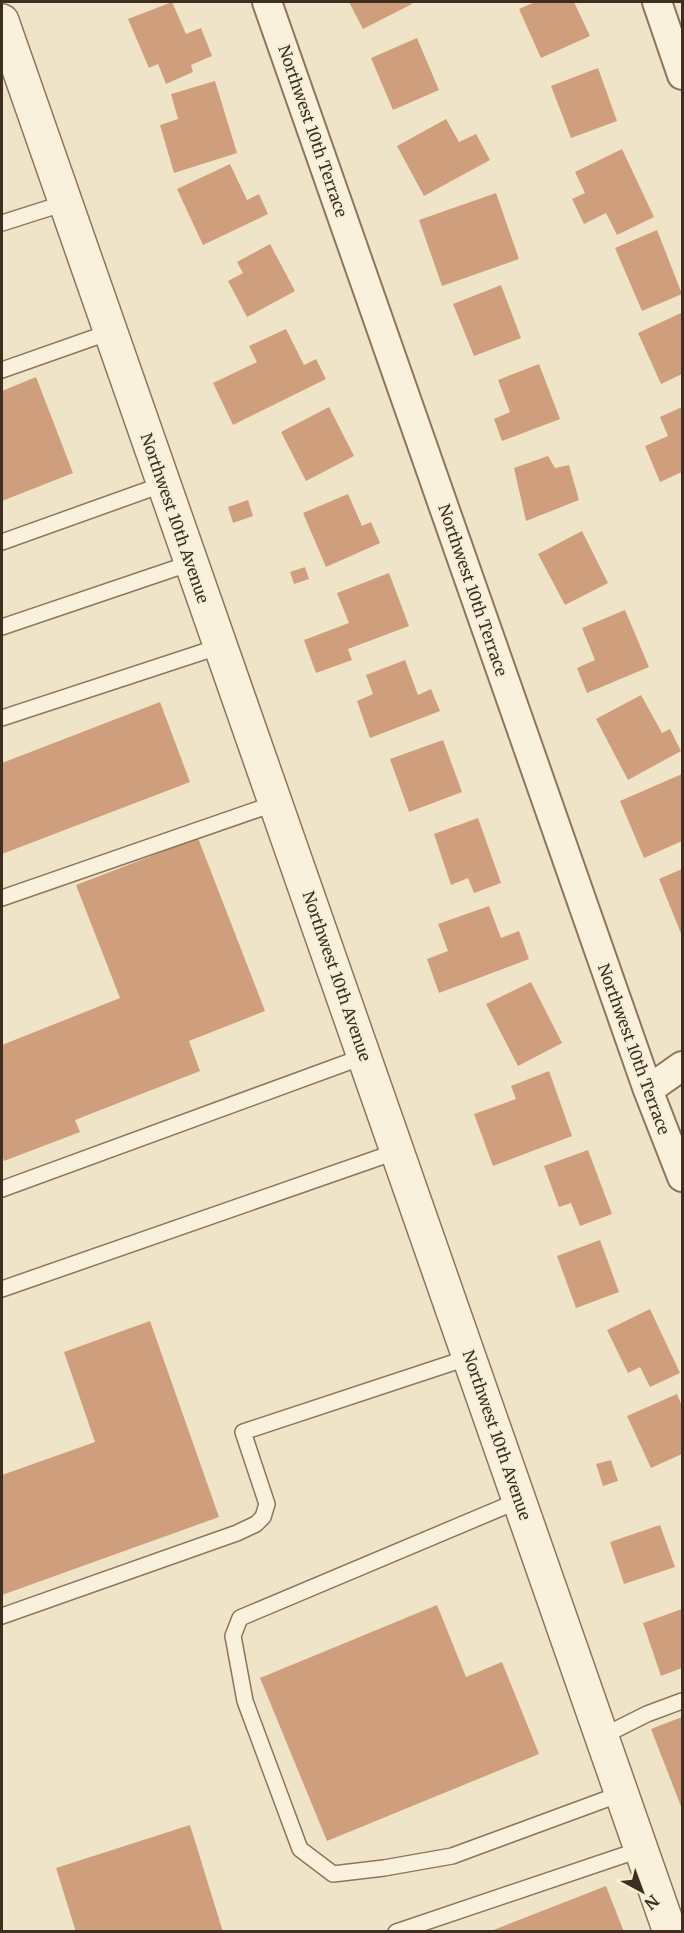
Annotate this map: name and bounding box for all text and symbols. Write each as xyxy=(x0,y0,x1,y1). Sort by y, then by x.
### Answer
street label: Northwest 10th Terrace xyxy=(274,42,352,220)
street label: Northwest 10th Avenue xyxy=(136,430,214,606)
street label: Northwest 10th Terrace xyxy=(434,501,512,679)
street label: Northwest 10th Avenue xyxy=(298,888,376,1064)
street label: Northwest 10th Terrace xyxy=(594,961,674,1137)
street label: Northwest 10th Avenue xyxy=(458,1347,536,1523)
north arrow xyxy=(612,1861,672,1921)
text: N xyxy=(640,1891,663,1914)

